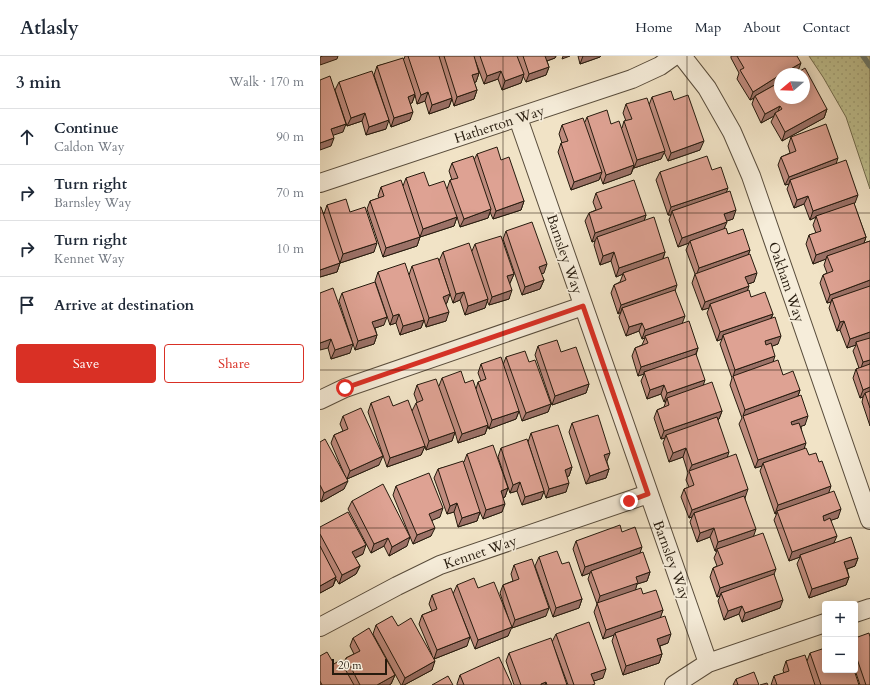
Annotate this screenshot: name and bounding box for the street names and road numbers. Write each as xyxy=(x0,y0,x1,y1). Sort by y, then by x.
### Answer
street label: Hatherton Way xyxy=(452,101,547,148)
street label: Barnsley Way xyxy=(542,212,587,297)
street label: Oakham Way xyxy=(764,239,809,325)
street label: Barnsley Way xyxy=(648,518,695,603)
street label: Kennet Way xyxy=(441,531,520,574)

